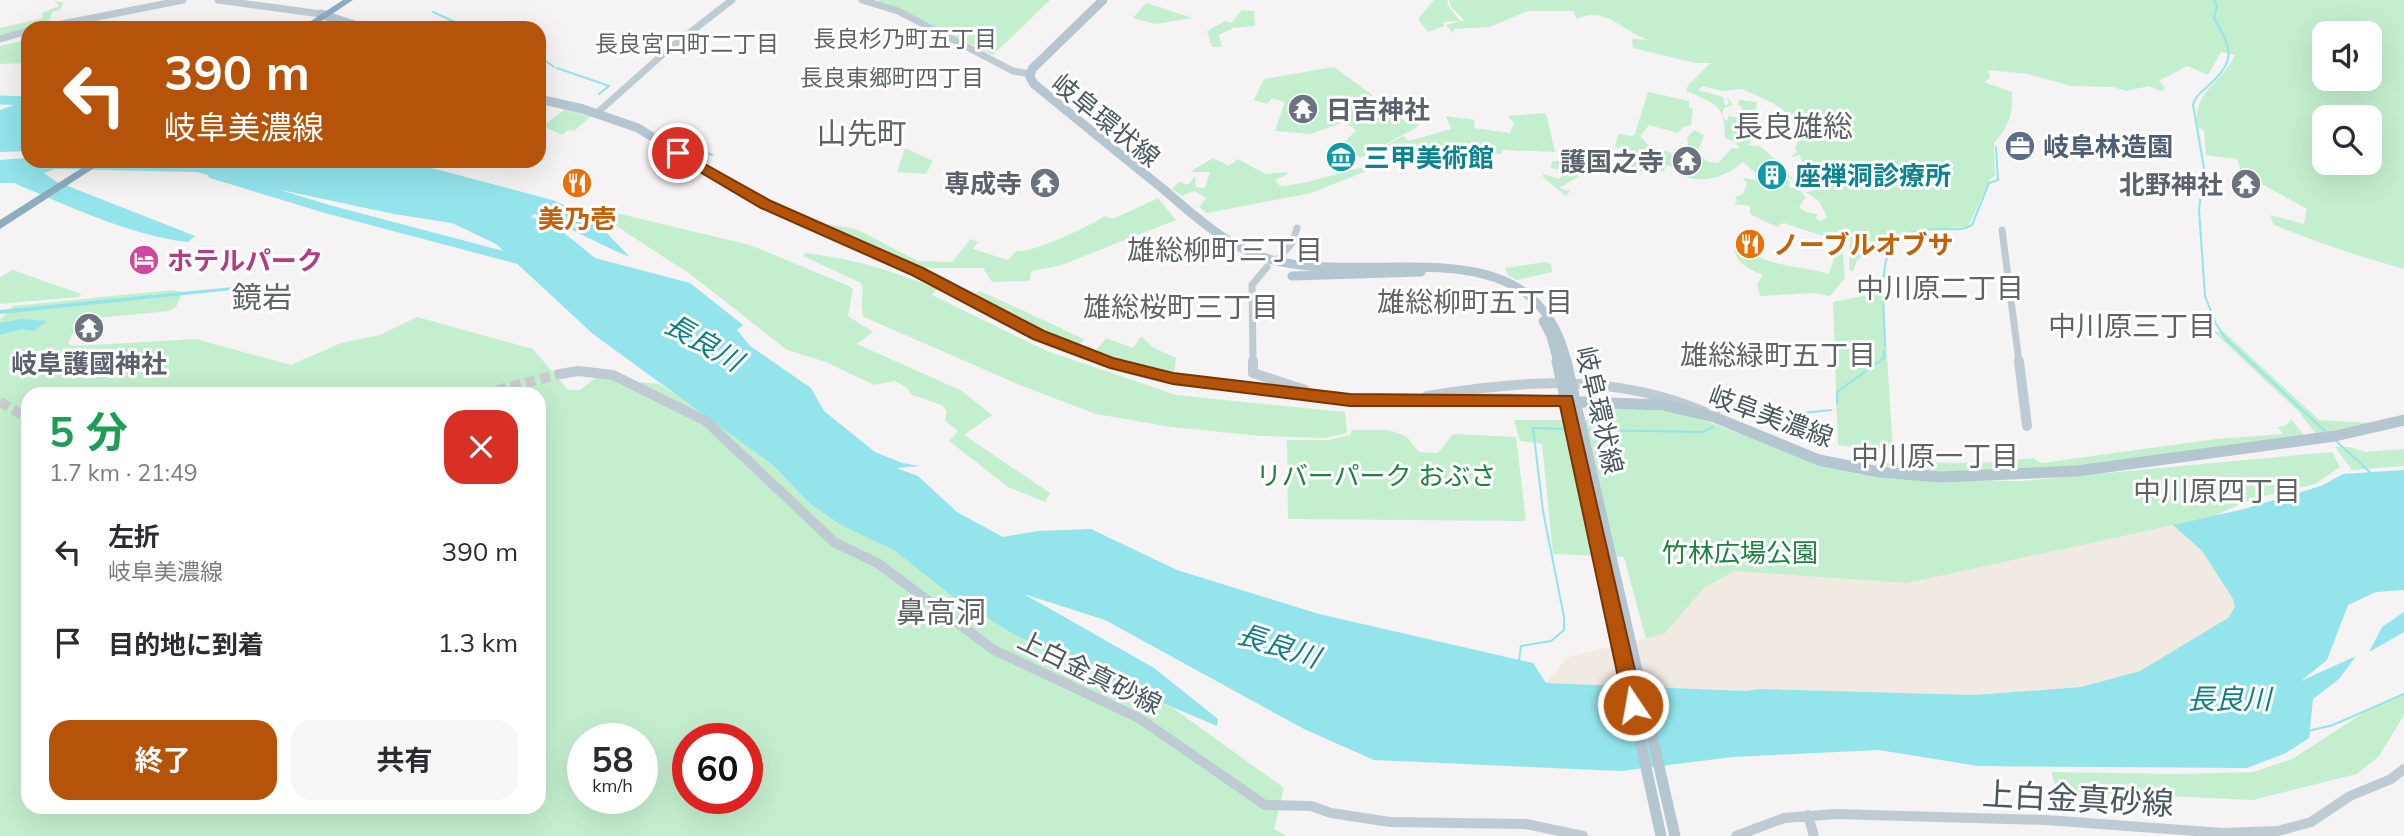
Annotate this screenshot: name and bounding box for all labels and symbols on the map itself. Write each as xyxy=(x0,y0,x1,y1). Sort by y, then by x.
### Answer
district label: 長良杉乃町五丁目 xyxy=(813,24,997,53)
district label: 長良宮口町二丁目 xyxy=(595,29,779,58)
district label: 長良東郷町四丁目 xyxy=(800,63,984,92)
street label: 岐阜環状線 xyxy=(1045,66,1167,174)
temple icon: 日吉神社 xyxy=(1286,92,1320,126)
place label: 日吉神社 xyxy=(1326,93,1430,126)
district label: 長良雄総 xyxy=(1733,107,1853,145)
district label: 山先町 xyxy=(817,114,907,152)
pin xyxy=(648,123,708,183)
office icon: 岐阜林造園 xyxy=(2003,129,2037,163)
place label: 岐阜林造園 xyxy=(2043,130,2173,163)
museum icon: 三甲美術館 xyxy=(1324,140,1358,174)
place label: 三甲美術館 xyxy=(1364,141,1494,174)
temple icon: 護国之寺 xyxy=(1670,144,1704,178)
place label: 護国之寺 xyxy=(1560,145,1664,178)
building icon: 座禅洞診療所 xyxy=(1755,158,1789,192)
place label: 座禅洞診療所 xyxy=(1795,159,1951,192)
restaurant icon: 美乃壱 xyxy=(560,166,594,200)
temple icon: 専成寺 xyxy=(1028,166,1062,200)
place label: 専成寺 xyxy=(944,167,1022,200)
temple icon: 北野神社 xyxy=(2229,167,2263,201)
place label: 北野神社 xyxy=(2119,168,2223,201)
place label: 美乃壱 xyxy=(538,202,616,235)
restaurant icon: ノーブルオブサ xyxy=(1733,227,1767,261)
place label: ノーブルオブサ xyxy=(1773,228,1953,261)
district label: 雄総柳町三丁目 xyxy=(1127,232,1323,267)
hotel icon: ホテルパーク xyxy=(127,243,161,277)
place label: ホテルパーク xyxy=(167,244,323,277)
district label: 中川原二丁目 xyxy=(1856,270,2024,305)
district label: 鏡岩 xyxy=(232,278,292,316)
district label: 雄総柳町五丁目 xyxy=(1377,284,1573,319)
district label: 雄総桜町三丁目 xyxy=(1083,289,1279,324)
water label: 長良川 xyxy=(659,306,752,380)
district label: 中川原三丁目 xyxy=(2048,308,2216,343)
temple icon: 岐阜護國神社 xyxy=(72,311,106,345)
district label: 雄総緑町五丁目 xyxy=(1680,337,1876,372)
street label: 岐阜環状線 xyxy=(1569,343,1631,477)
place label: 岐阜護國神社 xyxy=(11,347,167,380)
street label: 岐阜美濃線 xyxy=(1704,378,1838,454)
district label: 中川原一丁目 xyxy=(1851,438,2019,473)
park label: リバーパーク おぶさ xyxy=(1256,459,1496,492)
district label: 中川原四丁目 xyxy=(2133,473,2301,508)
park label: 竹林広場公園 xyxy=(1662,536,1818,569)
district label: 鼻高洞 xyxy=(896,593,986,631)
water label: 長良川 xyxy=(1234,615,1327,676)
street label: 上白金真砂線 xyxy=(1013,623,1167,721)
position arrow xyxy=(1596,668,1670,742)
water label: 長良川 xyxy=(2187,681,2274,716)
speed limit sign: 60 xyxy=(672,723,763,814)
street label: 上白金真砂線 xyxy=(1981,773,2175,823)

